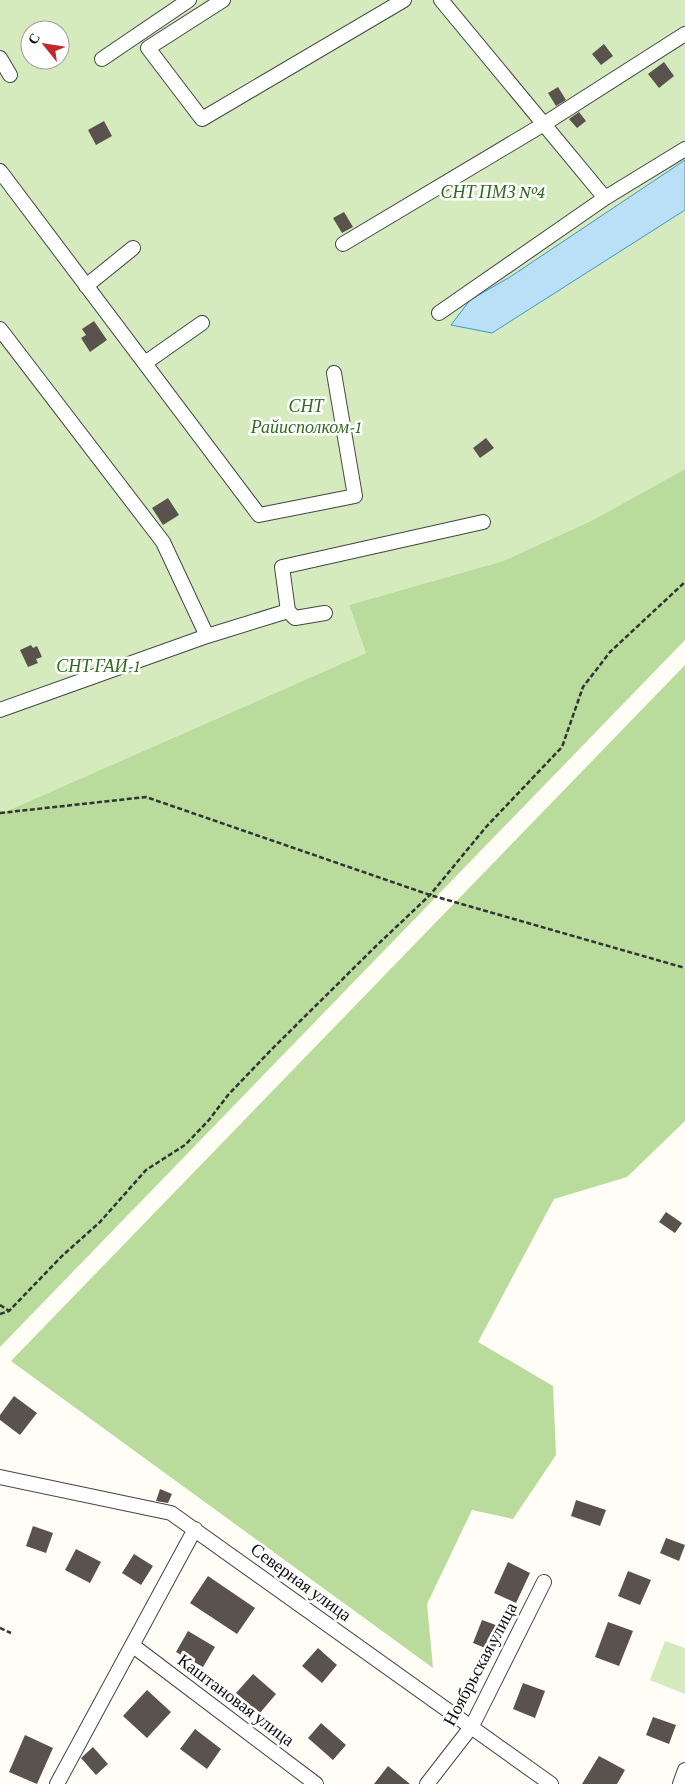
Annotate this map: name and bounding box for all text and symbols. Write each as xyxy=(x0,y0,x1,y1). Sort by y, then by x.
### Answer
north arrow xyxy=(20,20,70,70)
text: С xyxy=(24,30,43,47)
park label: СНТ ПМЗ №4 xyxy=(440,182,546,202)
park label: СНТ Райисполком-1 xyxy=(250,396,361,437)
park label: СНТ ГАИ-1 xyxy=(56,656,140,676)
street label: Северная улица xyxy=(247,1539,355,1625)
street label: Ноябрьская улица xyxy=(439,1599,521,1729)
street label: Каштановая улица xyxy=(174,1650,298,1750)

